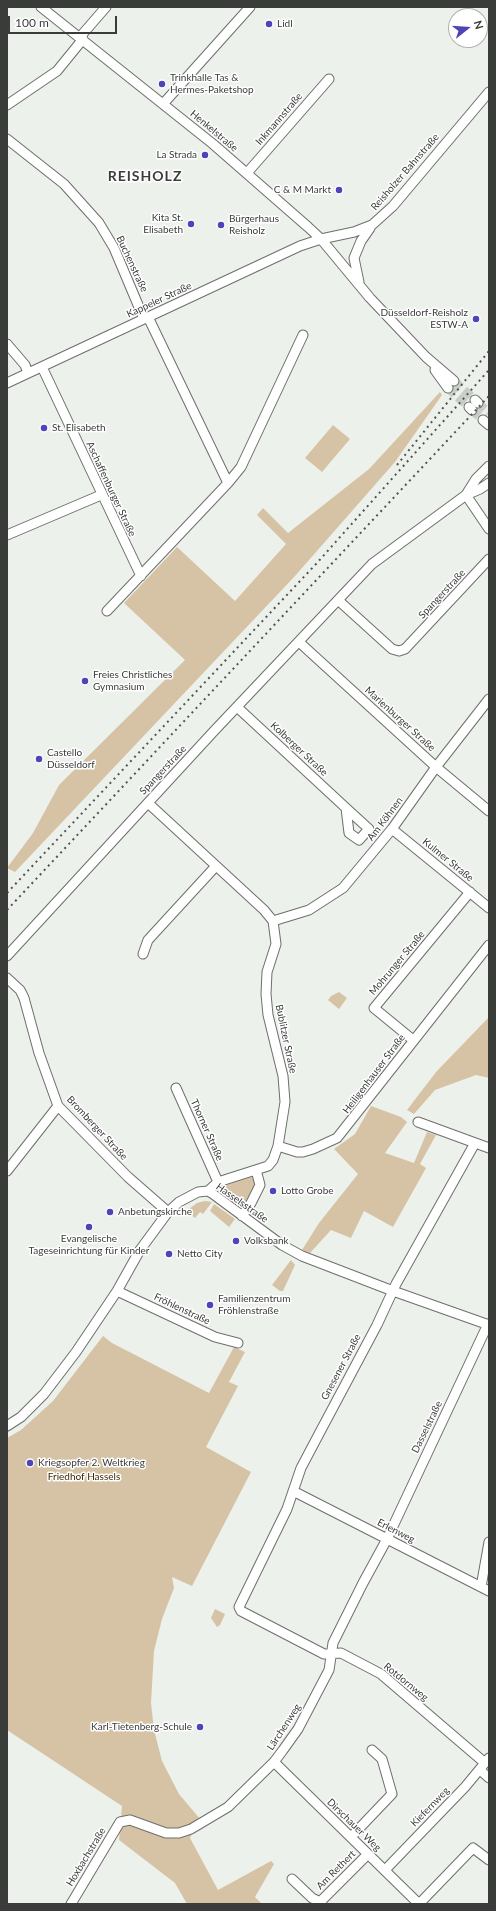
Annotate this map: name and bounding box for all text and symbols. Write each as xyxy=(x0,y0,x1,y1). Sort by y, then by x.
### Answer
scale bar xyxy=(10,8,119,34)
north arrow xyxy=(448,8,488,48)
text: 100 m xyxy=(15,15,49,30)
place label: Lidl xyxy=(277,18,292,30)
marker: Lidl xyxy=(264,19,274,29)
text: N xyxy=(472,19,486,31)
place label: Trinkhalle Tas & Hermes-Paketshop xyxy=(170,72,254,96)
marker: Trinkhalle Tas & Hermes-Paketshop xyxy=(157,79,167,89)
street label: Inkmannstraße xyxy=(253,90,305,148)
street label: Henkelstraße xyxy=(188,108,240,154)
street label: Reisholzer Bahnstraße xyxy=(368,131,442,213)
place label: La Strada xyxy=(156,149,197,161)
marker: La Strada xyxy=(200,150,210,160)
district label: REISHOLZ xyxy=(108,168,182,184)
place label: C & M Markt xyxy=(274,184,331,196)
marker: C & M Markt xyxy=(334,185,344,195)
place label: Kita St. Elisabeth xyxy=(143,212,183,236)
place label: Bürgerhaus Reisholz xyxy=(229,213,279,236)
marker: Kita St. Elisabeth xyxy=(186,219,196,229)
marker: Bürgerhaus Reisholz xyxy=(216,220,226,230)
street label: Buchenstraße xyxy=(114,234,150,294)
street label: Kappeler Straße xyxy=(125,280,193,320)
place label: Düsseldorf-Reisholz ESTW-A xyxy=(381,307,468,330)
marker: Düsseldorf-Reisholz ESTW-A xyxy=(471,314,481,324)
place label: St. Elisabeth xyxy=(52,422,106,434)
marker: St. Elisabeth xyxy=(39,423,49,433)
street label: Aschaffenburger Straße xyxy=(84,440,138,538)
street label: Spangerstraße xyxy=(416,567,468,621)
place label: Freies Christliches Gymnasium xyxy=(93,669,172,692)
marker: Freies Christliches Gymnasium xyxy=(80,676,90,686)
street label: Marienburger Straße xyxy=(362,684,438,754)
street label: Kolberger Straße xyxy=(268,719,330,779)
street label: Spangerstraße xyxy=(137,743,189,797)
place label: Castello Düsseldorf xyxy=(47,747,95,770)
marker: Castello Düsseldorf xyxy=(34,754,44,764)
street label: Am Köhnen xyxy=(365,795,405,843)
street label: Kulmer Straße xyxy=(420,836,476,884)
street label: Mohrunger Straße xyxy=(367,928,427,998)
street label: Bublitzer Straße xyxy=(273,1003,299,1075)
street label: Heiligenhauser Straße xyxy=(340,1032,408,1116)
street label: Bromberger Straße xyxy=(64,1094,130,1162)
street label: Thorner Straße xyxy=(188,1097,226,1163)
street label: Hasselsstraße xyxy=(214,1181,270,1225)
place label: Lotto Grobe xyxy=(281,1185,334,1197)
marker: Lotto Grobe xyxy=(268,1186,278,1196)
place label: Anbetungskirche xyxy=(118,1206,192,1218)
marker: Anbetungskirche xyxy=(105,1207,115,1217)
marker: Evangelische Tageseinrichtung für Kinder xyxy=(84,1222,94,1232)
place label: Evangelische Tageseinrichtung für Kinder xyxy=(29,1233,149,1256)
place label: Volksbank xyxy=(244,1235,289,1247)
marker: Volksbank xyxy=(231,1236,241,1246)
place label: Netto City xyxy=(177,1248,223,1260)
marker: Netto City xyxy=(164,1249,174,1259)
street label: Fröhlenstraße xyxy=(152,1291,212,1327)
place label: Familienzentrum Fröhlenstraße xyxy=(218,1293,290,1316)
marker: Familienzentrum Fröhlenstraße xyxy=(205,1300,215,1310)
street label: Gnesener Straße xyxy=(319,1332,363,1402)
street label: Dasselstraße xyxy=(409,1399,445,1455)
place label: Kriegsopfer 2. Weltkrieg xyxy=(38,1457,145,1469)
marker: Kriegsopfer 2. Weltkrieg xyxy=(25,1458,35,1468)
park label: Friedhof Hassels xyxy=(48,1471,120,1483)
street label: Erlenweg xyxy=(375,1516,417,1546)
street label: Rotdornweg xyxy=(381,1660,431,1704)
street label: Lärchenweg xyxy=(265,1702,303,1752)
place label: Karl-Tietenberg-Schule xyxy=(91,1721,192,1733)
marker: Karl-Tietenberg-Schule xyxy=(195,1722,205,1732)
street label: Kiefernweg xyxy=(408,1785,452,1829)
street label: Dirschauer Weg xyxy=(324,1796,384,1854)
street label: Hoxbachstraße xyxy=(64,1825,108,1889)
street label: Am Rethert xyxy=(314,1848,358,1892)

